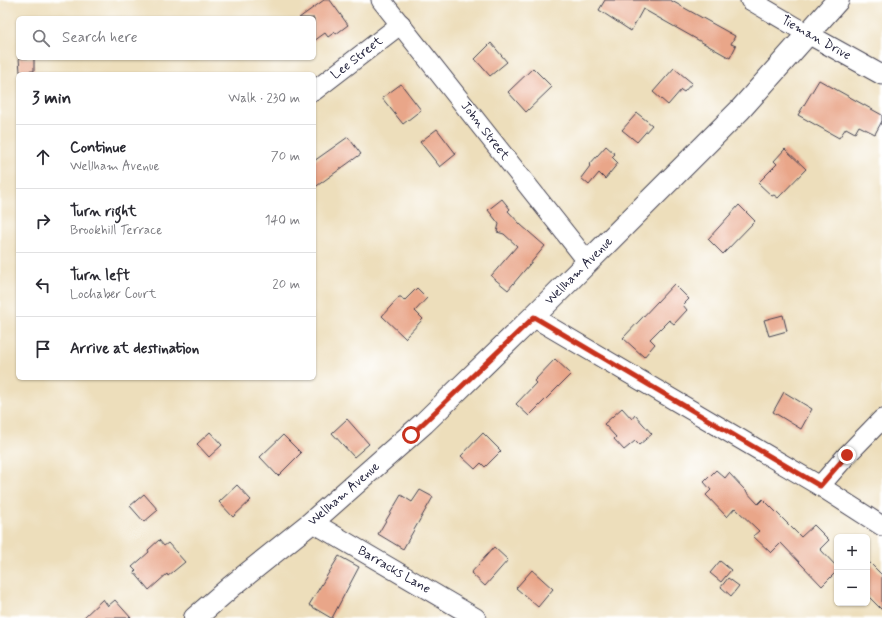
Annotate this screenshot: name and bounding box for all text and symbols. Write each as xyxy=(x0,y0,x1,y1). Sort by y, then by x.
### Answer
street label: Tieman Drive xyxy=(778,12,854,64)
search box xyxy=(16,16,316,60)
icon: search xyxy=(30,27,52,49)
text: Search here xyxy=(62,28,138,48)
street label: Lee Street xyxy=(328,32,387,83)
text: 3 min xyxy=(32,87,71,109)
text: Walk · 230 m xyxy=(228,90,300,107)
street label: John Street xyxy=(457,98,513,164)
text: Continue xyxy=(70,138,126,158)
icon: ahead xyxy=(32,146,54,168)
text: 70 m xyxy=(271,148,300,165)
text: Wellham Avenue xyxy=(70,158,160,175)
text: Turn right xyxy=(70,202,137,222)
icon: right xyxy=(32,210,54,232)
text: 140 m xyxy=(265,212,300,229)
text: Brookhill Terrace xyxy=(70,222,162,239)
street label: Wellham Avenue xyxy=(541,233,617,309)
text: Turn left xyxy=(70,266,130,286)
icon: left xyxy=(32,274,54,296)
text: 20 m xyxy=(272,276,300,293)
text: Lochaber Court xyxy=(70,286,156,303)
icon: arrive xyxy=(32,338,54,360)
text: Arrive at destination xyxy=(70,339,199,359)
route start xyxy=(402,426,420,444)
route end xyxy=(838,446,856,464)
street label: Wellham Avenue xyxy=(305,458,383,530)
map controls xyxy=(834,534,870,606)
button: + xyxy=(834,534,870,570)
street label: Barracks Lane xyxy=(354,542,434,598)
button: − xyxy=(834,570,870,606)

